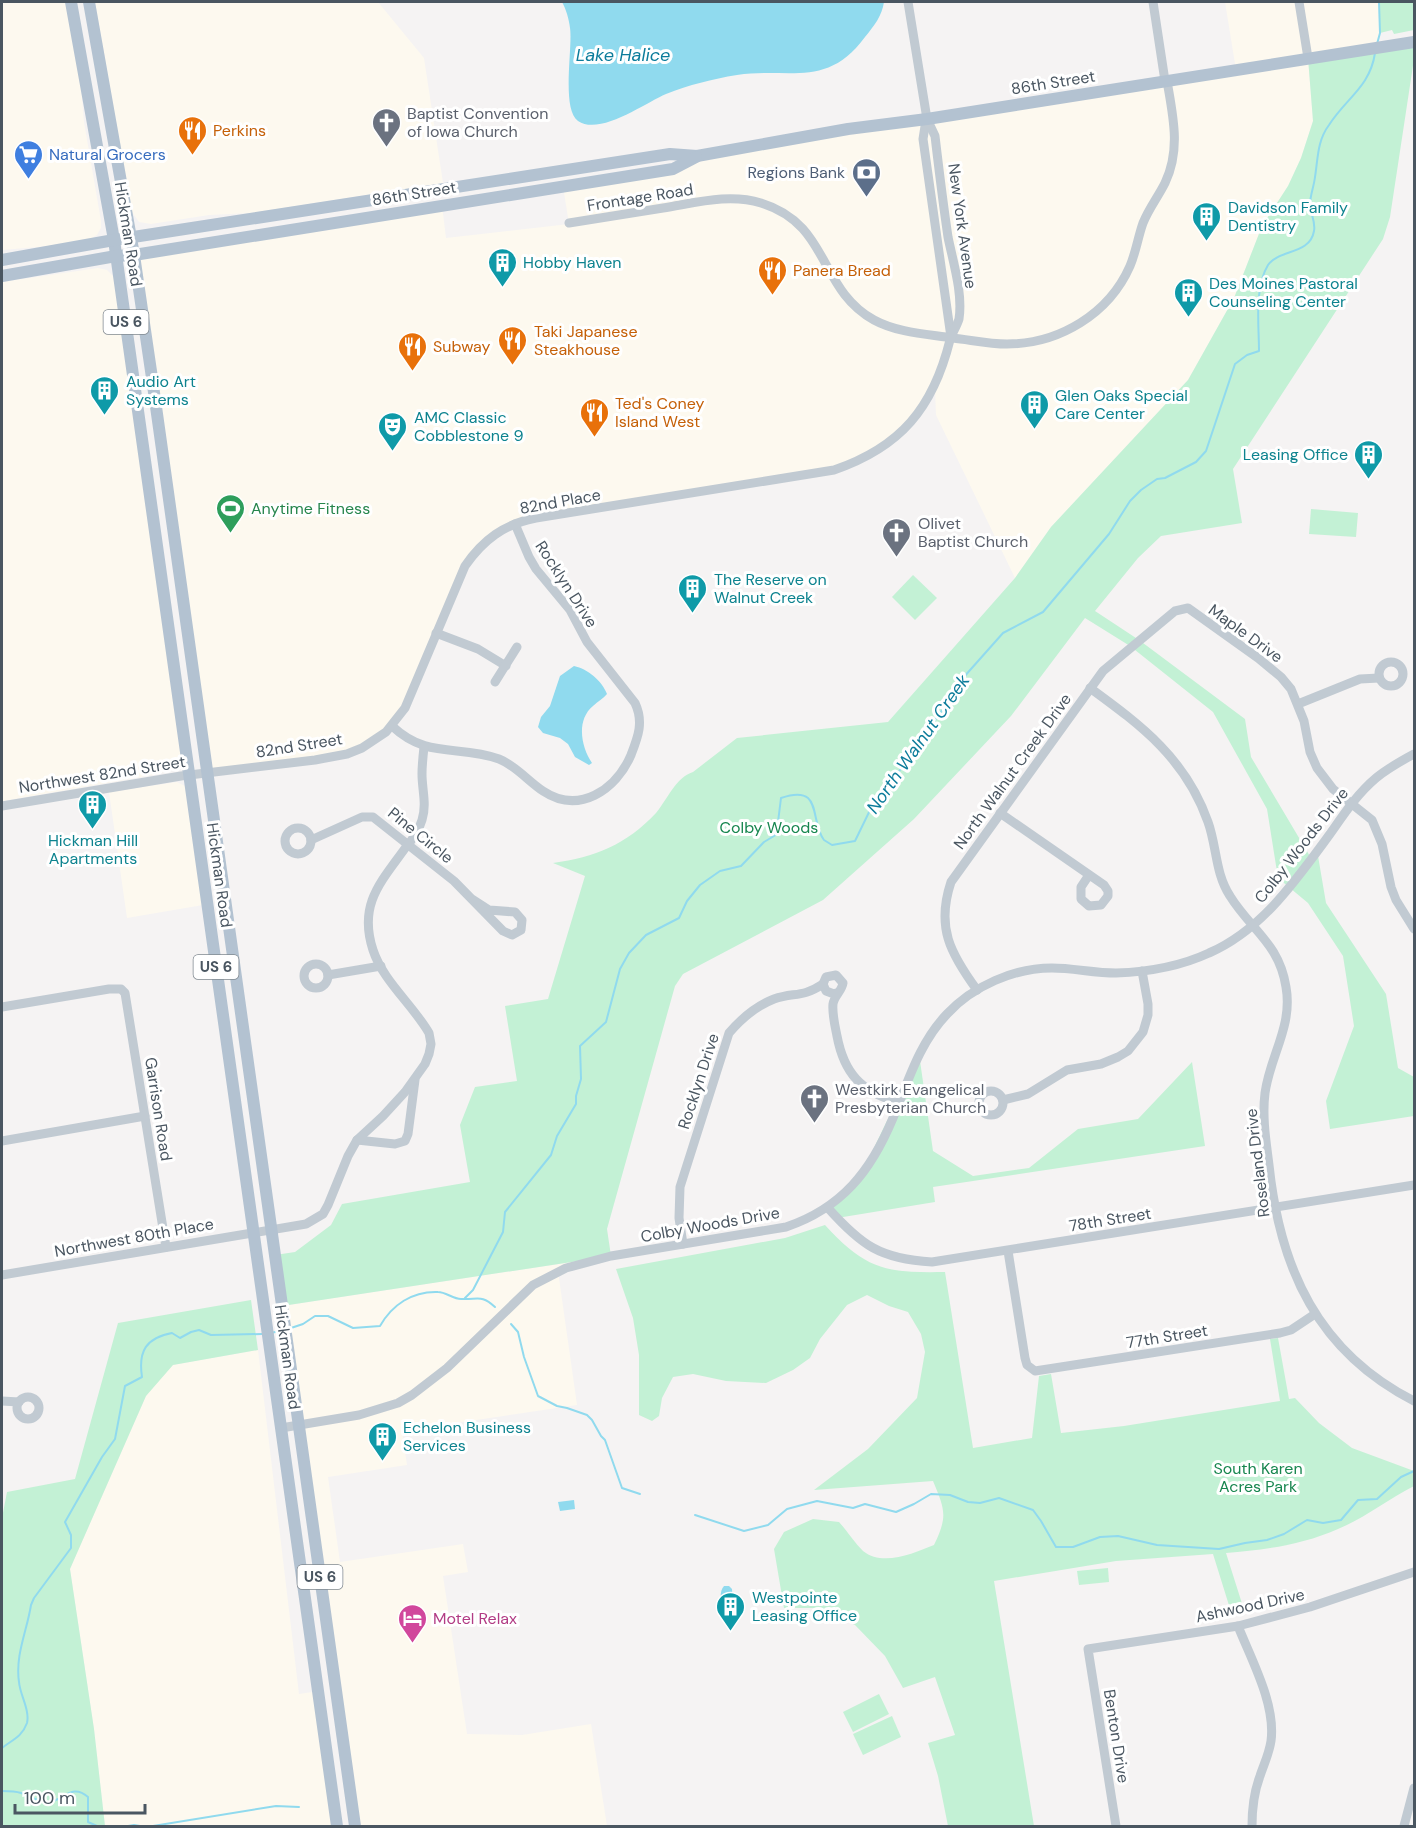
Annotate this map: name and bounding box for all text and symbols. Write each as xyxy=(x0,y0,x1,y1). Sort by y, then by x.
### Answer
water label: Lake Halice xyxy=(576,43,670,67)
street label: 86th Street xyxy=(1010,65,1097,100)
place label: Baptist Convention of Iowa Church xyxy=(407,103,548,142)
church icon: Baptist Convention of Iowa Church xyxy=(370,106,402,148)
restaurant icon: Perkins xyxy=(176,114,208,156)
place label: Perkins xyxy=(213,120,266,141)
supermarket icon: Natural Grocers xyxy=(12,138,44,180)
place label: Natural Grocers xyxy=(49,144,166,165)
bank icon: Regions Bank xyxy=(850,156,882,198)
place label: Regions Bank xyxy=(748,162,845,183)
street label: New York Avenue xyxy=(943,162,982,290)
street label: 86th Street xyxy=(371,176,458,211)
street label: Frontage Road xyxy=(586,179,695,216)
street label: Hickman Road xyxy=(110,180,147,288)
place label: Davidson Family Dentistry xyxy=(1228,197,1348,236)
building icon: Davidson Family Dentistry xyxy=(1191,200,1223,242)
building icon: Hobby Haven xyxy=(486,246,518,288)
place label: Hobby Haven xyxy=(523,252,622,273)
restaurant icon: Panera Bread xyxy=(756,254,788,296)
place label: Panera Bread xyxy=(793,260,891,281)
place label: Des Moines Pastoral Counseling Center xyxy=(1209,273,1358,312)
building icon: Des Moines Pastoral Counseling Center xyxy=(1172,276,1204,318)
road number: US 6 xyxy=(104,310,148,334)
place label: Taki Japanese Steakhouse xyxy=(534,321,638,360)
restaurant icon: Taki Japanese Steakhouse xyxy=(497,324,529,366)
restaurant icon: Subway xyxy=(396,330,428,372)
place label: Subway xyxy=(433,336,491,357)
place label: Audio Art Systems xyxy=(126,371,196,410)
building icon: Audio Art Systems xyxy=(89,374,121,416)
place label: Glen Oaks Special Care Center xyxy=(1055,385,1188,424)
building icon: Glen Oaks Special Care Center xyxy=(1018,388,1050,430)
place label: Ted's Coney Island West xyxy=(615,393,704,432)
restaurant icon: Ted's Coney Island West xyxy=(578,396,610,438)
place label: AMC Classic Cobblestone 9 xyxy=(414,407,523,446)
theatre icon: AMC Classic Cobblestone 9 xyxy=(377,410,409,452)
building icon: Leasing Office xyxy=(1353,438,1385,480)
place label: Leasing Office xyxy=(1243,444,1348,465)
street label: 82nd Place xyxy=(518,484,602,519)
sports icon: Anytime Fitness xyxy=(214,492,246,534)
place label: Anytime Fitness xyxy=(251,498,370,519)
place label: Olivet Baptist Church xyxy=(918,513,1028,552)
church icon: Olivet Baptist Church xyxy=(881,516,913,558)
street label: Rocklyn Drive xyxy=(531,537,602,632)
place label: The Reserve on Walnut Creek xyxy=(714,569,827,608)
building icon: The Reserve on Walnut Creek xyxy=(677,572,709,614)
street label: Maple Drive xyxy=(1204,599,1287,667)
water label: North Walnut Creek xyxy=(861,669,976,818)
street label: North Walnut Creek Drive xyxy=(949,689,1076,853)
street label: 82nd Street xyxy=(254,728,344,763)
street label: Northwest 82nd Street xyxy=(17,751,187,798)
street label: Colby Woods Drive xyxy=(1250,783,1353,907)
building icon: Hickman Hill Apartments xyxy=(77,788,109,830)
street label: Pine Circle xyxy=(384,803,458,868)
park label: Colby Woods xyxy=(720,817,818,838)
street label: Hickman Road xyxy=(202,821,237,929)
place label: Hickman Hill Apartments xyxy=(48,830,138,869)
road number: US 6 xyxy=(194,955,238,979)
street label: Rocklyn Drive xyxy=(673,1031,724,1132)
street label: Garrison Road xyxy=(140,1056,177,1162)
place label: Westkirk Evangelical Presbyterian Church xyxy=(835,1079,986,1118)
church icon: Westkirk Evangelical Presbyterian Church xyxy=(798,1082,830,1124)
street label: Roseland Drive xyxy=(1240,1107,1275,1218)
street label: Colby Woods Drive xyxy=(639,1202,781,1247)
street label: 78th Street xyxy=(1067,1203,1153,1236)
street label: Northwest 80th Place xyxy=(53,1213,215,1262)
street label: Hickman Road xyxy=(270,1303,305,1411)
street label: 77th Street xyxy=(1125,1320,1209,1353)
place label: Echelon Business Services xyxy=(403,1417,531,1456)
building icon: Echelon Business Services xyxy=(366,1420,398,1462)
park label: South Karen Acres Park xyxy=(1213,1458,1303,1497)
road number: US 6 xyxy=(298,1565,342,1589)
street label: Ashwood Drive xyxy=(1194,1584,1307,1627)
place label: Westpointe Leasing Office xyxy=(752,1587,857,1626)
building icon: Westpointe Leasing Office xyxy=(715,1590,747,1632)
hotel icon: Motel Relax xyxy=(396,1602,428,1644)
place label: Motel Relax xyxy=(433,1608,517,1629)
street label: Benton Drive xyxy=(1099,1688,1134,1785)
scale bar xyxy=(15,1777,146,1815)
text: 100 m xyxy=(24,1786,75,1810)

